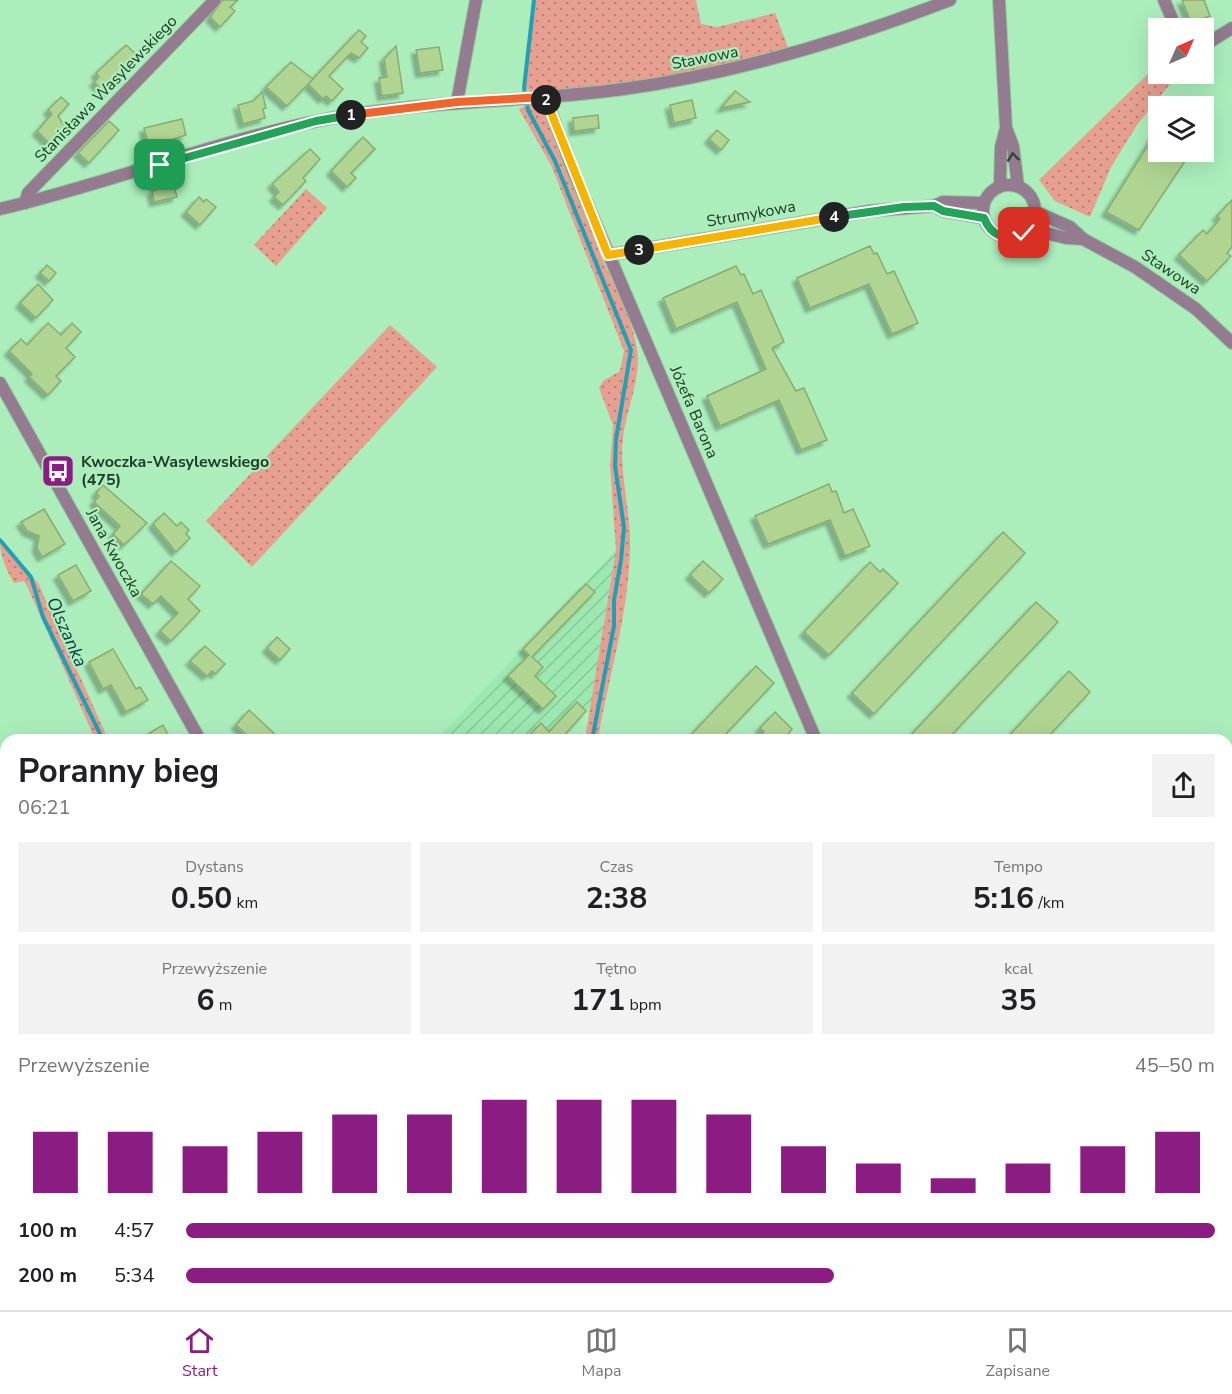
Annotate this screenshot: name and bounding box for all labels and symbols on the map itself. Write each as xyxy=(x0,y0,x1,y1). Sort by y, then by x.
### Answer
street label: Stanisława Wasylewskiego xyxy=(30,10,182,167)
north arrow xyxy=(1148,18,1214,84)
street label: Stawowa xyxy=(670,41,740,75)
pin: 2 xyxy=(531,85,561,115)
pin: 1 xyxy=(336,100,366,130)
pin xyxy=(134,139,185,190)
one-way arrow xyxy=(1007,152,1020,161)
street label: Strumykowa xyxy=(705,195,797,233)
pin: 4 xyxy=(819,202,849,232)
pin xyxy=(998,207,1049,258)
pin: 3 xyxy=(624,235,654,265)
street label: Stawowa xyxy=(1137,244,1205,300)
street label: Józefa Barona xyxy=(664,361,723,462)
place label: Kwoczka-Wasylewskiego (475) xyxy=(81,451,269,491)
bus stop icon: Kwoczka-Wasylewskiego (475) xyxy=(40,453,76,489)
street label: Jana Kwoczka xyxy=(80,504,147,601)
water label: Olszanka xyxy=(41,593,93,671)

